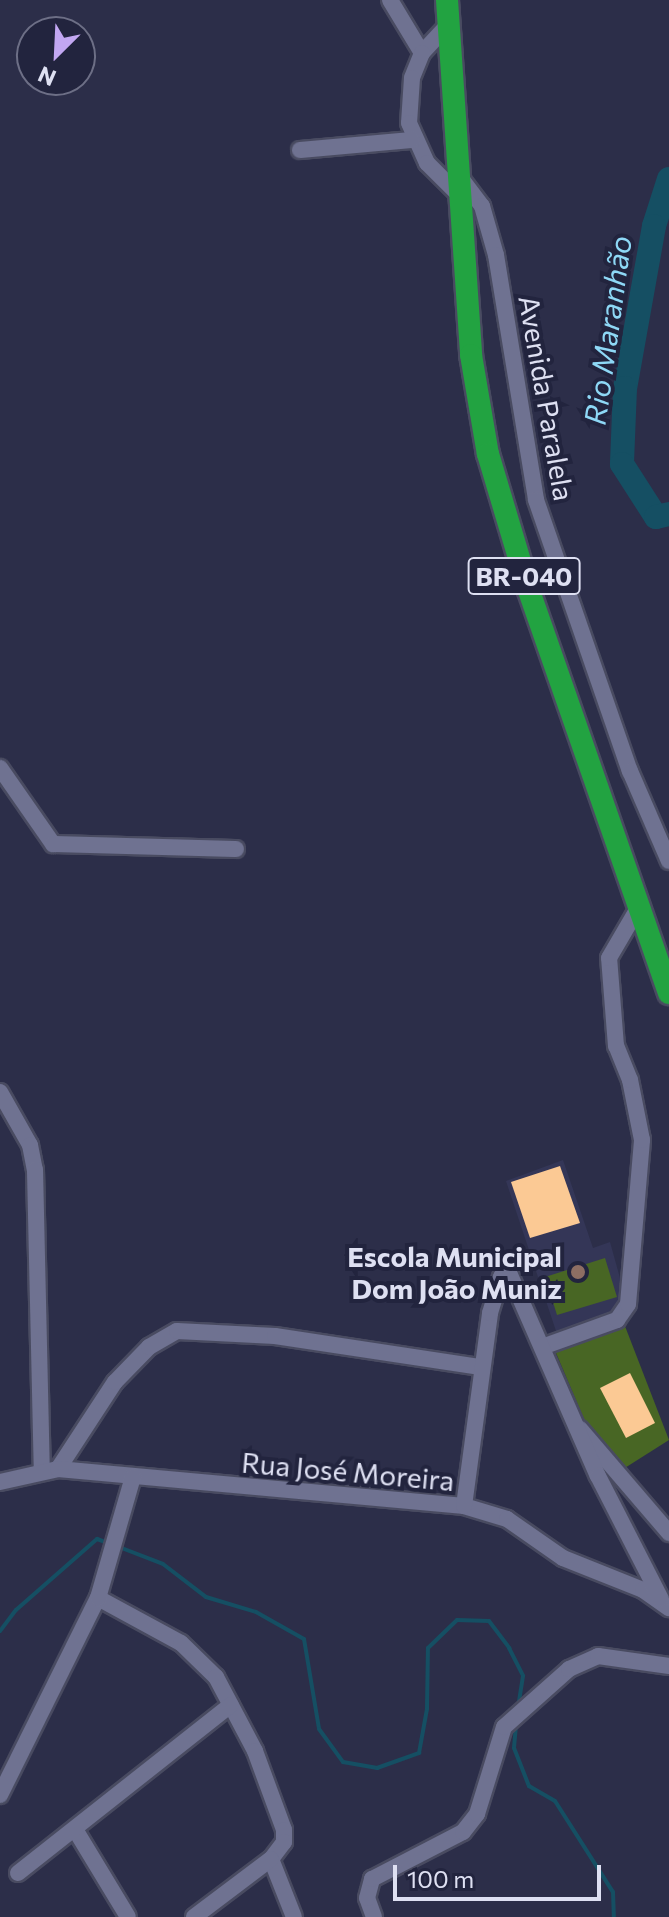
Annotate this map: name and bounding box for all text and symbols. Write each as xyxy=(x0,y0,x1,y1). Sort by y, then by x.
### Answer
north arrow xyxy=(16,16,96,96)
text: N xyxy=(34,61,60,92)
water label: Rio Maranhão xyxy=(576,233,638,427)
street label: Avenida Paralela xyxy=(512,293,582,503)
road number: BR-040 xyxy=(466,554,582,598)
place label: Escola Municipal Dom João Muniz xyxy=(347,1239,562,1305)
marker: Escola Municipal Dom João Muniz xyxy=(569,1263,587,1281)
street label: Rua José Moreira xyxy=(240,1445,456,1497)
scale bar xyxy=(397,1849,605,1899)
text: 100 m xyxy=(407,1864,474,1893)

